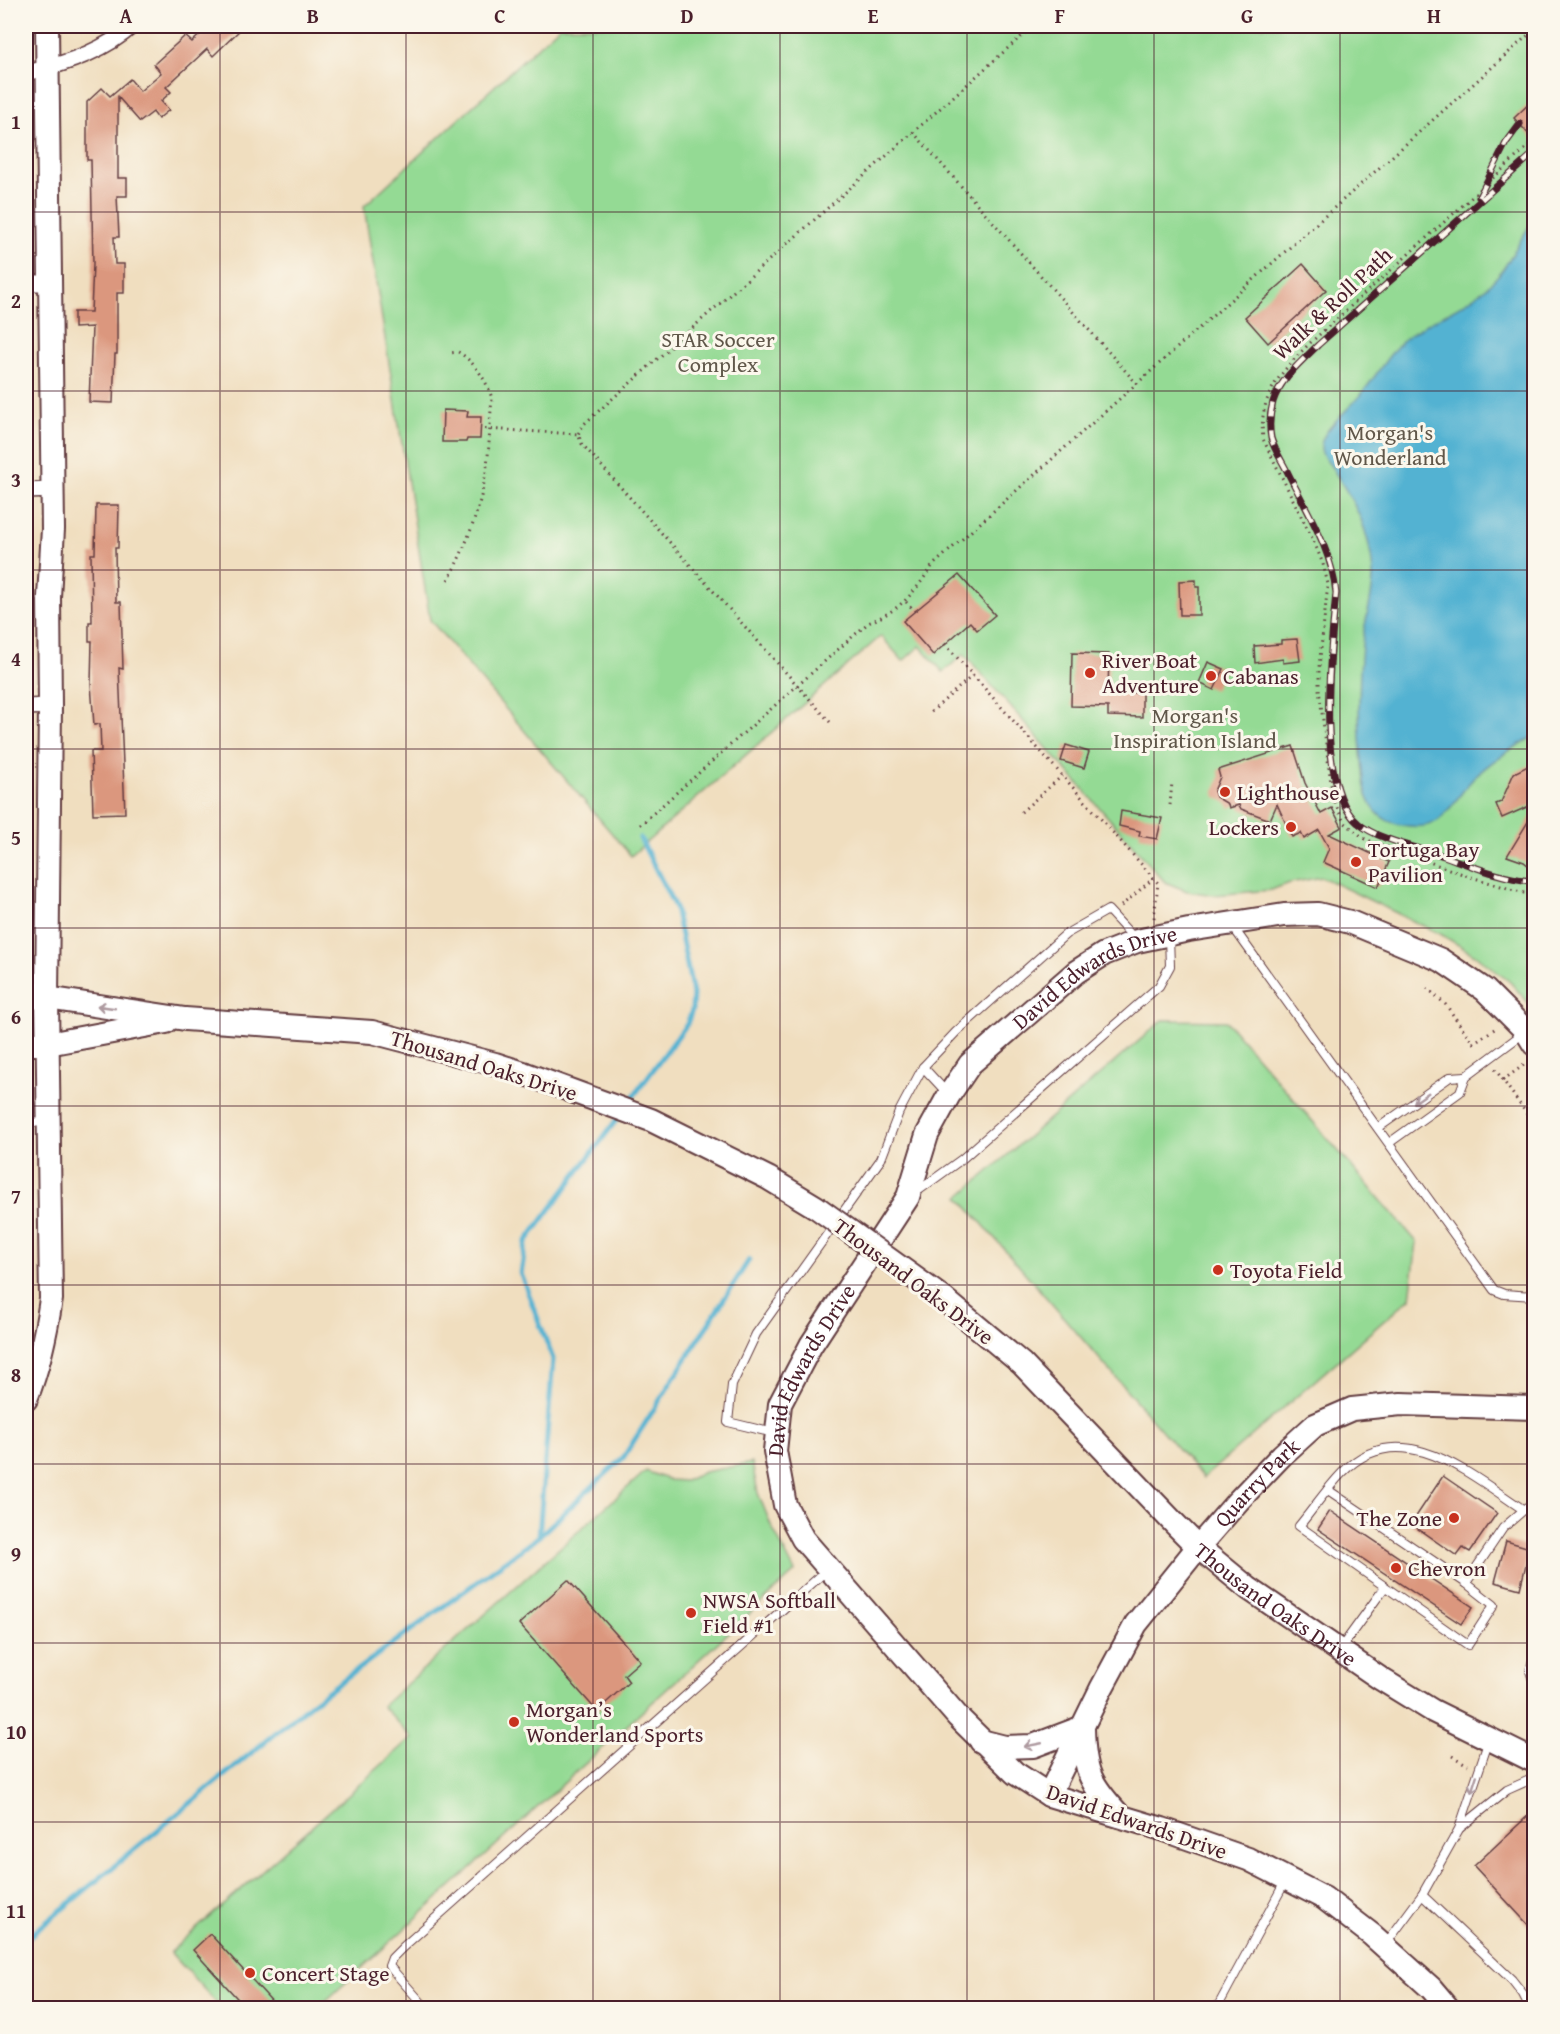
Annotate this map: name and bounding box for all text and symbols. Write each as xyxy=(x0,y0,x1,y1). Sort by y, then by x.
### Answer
text: A xyxy=(120,1,133,30)
text: B xyxy=(307,1,319,30)
text: C xyxy=(494,1,506,30)
text: D xyxy=(680,1,694,30)
text: E xyxy=(868,1,879,30)
text: F xyxy=(1055,1,1065,30)
text: G xyxy=(1241,1,1253,30)
text: H xyxy=(1427,1,1441,30)
text: 1 xyxy=(11,107,21,136)
street label: Walk & Roll Path xyxy=(1265,238,1400,367)
text: 2 xyxy=(11,286,21,315)
park label: STAR Soccer Complex xyxy=(661,323,775,380)
park label: Morgan's Wonderland xyxy=(1333,416,1447,473)
text: 3 xyxy=(11,465,21,494)
text: 4 xyxy=(11,644,21,673)
place label: River Boat Adventure xyxy=(1102,644,1199,701)
place label: Cabanas xyxy=(1223,660,1299,692)
marker: River Boat Adventure xyxy=(1083,666,1097,680)
marker: Cabanas xyxy=(1204,669,1218,683)
park label: Morgan's Inspiration Island xyxy=(1113,699,1277,756)
place label: Lighthouse xyxy=(1237,776,1340,808)
marker: Lighthouse xyxy=(1218,785,1232,799)
place label: Lockers xyxy=(1209,811,1279,843)
marker: Lockers xyxy=(1284,820,1298,834)
text: 5 xyxy=(11,823,21,852)
place label: Tortuga Bay Pavilion xyxy=(1368,833,1479,890)
marker: Tortuga Bay Pavilion xyxy=(1349,855,1363,869)
street label: David Edwards Drive xyxy=(1005,917,1180,1037)
text: 6 xyxy=(11,1002,21,1031)
one-way arrow xyxy=(97,1002,116,1013)
street label: Thousand Oaks Drive xyxy=(387,1021,581,1109)
one-way arrow xyxy=(1413,1092,1429,1104)
text: 7 xyxy=(11,1181,21,1210)
street label: Thousand Oaks Drive xyxy=(827,1210,1001,1352)
place label: Toyota Field xyxy=(1230,1254,1343,1286)
marker: Toyota Field xyxy=(1211,1263,1225,1277)
street label: David Edwards Drive xyxy=(759,1277,863,1458)
text: 8 xyxy=(11,1360,21,1389)
street label: Quarry Park xyxy=(1206,1430,1307,1534)
place label: The Zone xyxy=(1357,1502,1442,1534)
marker: The Zone xyxy=(1447,1511,1461,1525)
street label: Thousand Oaks Drive xyxy=(1188,1534,1363,1674)
text: 9 xyxy=(11,1539,21,1568)
place label: Chevron xyxy=(1408,1552,1487,1584)
marker: Chevron xyxy=(1389,1561,1403,1575)
place label: NWSA Softball Field #1 xyxy=(703,1584,836,1641)
marker: NWSA Softball Field #1 xyxy=(684,1606,698,1620)
place label: Morgan’s Wonderland Sports xyxy=(526,1693,703,1750)
marker: Morgan’s Wonderland Sports xyxy=(507,1715,521,1729)
text: 10 xyxy=(6,1717,26,1746)
one-way arrow xyxy=(1024,1740,1043,1751)
one-way arrow xyxy=(1468,1774,1479,1793)
street label: David Edwards Drive xyxy=(1042,1775,1232,1867)
text: 11 xyxy=(6,1896,26,1925)
place label: Concert Stage xyxy=(262,1957,389,1989)
marker: Concert Stage xyxy=(243,1966,257,1980)

